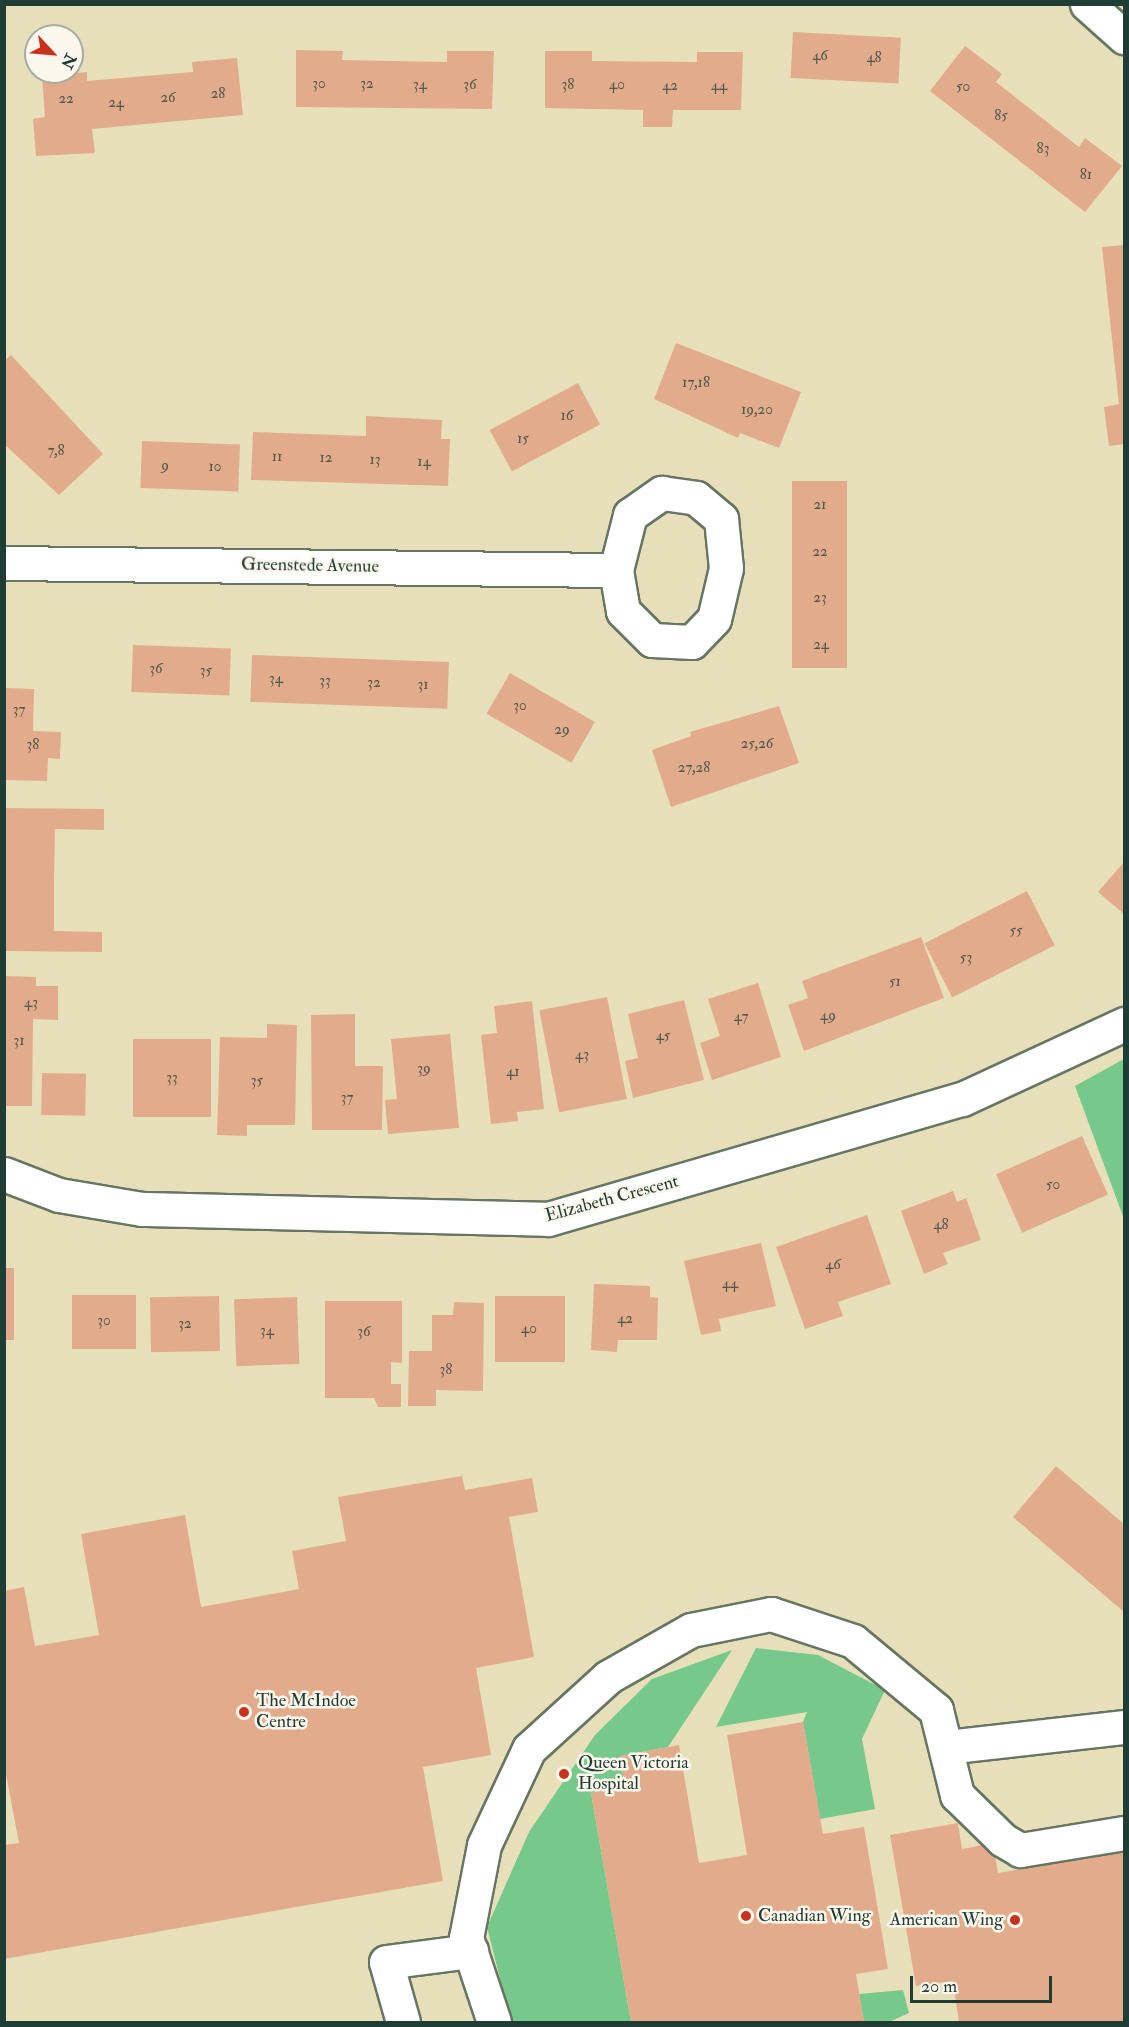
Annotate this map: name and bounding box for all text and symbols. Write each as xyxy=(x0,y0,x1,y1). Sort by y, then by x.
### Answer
north arrow xyxy=(24,24,84,84)
house number: 46 xyxy=(812,47,828,65)
house number: 48 xyxy=(866,49,882,67)
text: N xyxy=(56,50,81,72)
house number: 30 xyxy=(312,75,326,93)
house number: 32 xyxy=(360,75,374,93)
house number: 34 xyxy=(413,76,427,94)
house number: 36 xyxy=(463,76,477,94)
house number: 38 xyxy=(562,76,574,94)
house number: 40 xyxy=(609,76,625,94)
house number: 42 xyxy=(662,77,678,95)
house number: 44 xyxy=(711,77,727,95)
house number: 50 xyxy=(956,78,970,96)
house number: 28 xyxy=(211,85,225,103)
house number: 26 xyxy=(160,89,176,107)
house number: 22 xyxy=(58,90,74,108)
house number: 24 xyxy=(108,94,124,112)
house number: 85 xyxy=(994,107,1008,125)
house number: 83 xyxy=(1037,140,1049,158)
house number: 81 xyxy=(1080,166,1092,184)
house number: 17,18 xyxy=(682,374,710,392)
house number: 19,20 xyxy=(741,401,773,419)
house number: 16 xyxy=(561,407,573,425)
house number: 15 xyxy=(517,430,529,448)
house number: 7,8 xyxy=(47,442,65,460)
house number: 11 xyxy=(272,448,282,466)
house number: 12 xyxy=(320,449,332,467)
house number: 13 xyxy=(369,451,381,469)
house number: 14 xyxy=(417,453,431,471)
house number: 9 xyxy=(161,457,169,475)
house number: 10 xyxy=(209,458,221,476)
house number: 21 xyxy=(814,496,826,514)
house number: 22 xyxy=(812,543,828,561)
street label: Greenstede Avenue xyxy=(241,554,379,578)
house number: 23 xyxy=(813,589,827,607)
house number: 24 xyxy=(813,636,829,654)
house number: 36 xyxy=(149,660,163,678)
house number: 35 xyxy=(200,662,212,680)
house number: 34 xyxy=(269,670,283,688)
house number: 33 xyxy=(319,672,331,690)
house number: 32 xyxy=(367,674,381,692)
house number: 31 xyxy=(417,676,429,694)
house number: 30 xyxy=(513,697,527,715)
house number: 37 xyxy=(13,701,25,719)
house number: 29 xyxy=(554,721,570,739)
house number: 25,26 xyxy=(741,735,773,753)
house number: 38 xyxy=(27,736,39,754)
house number: 27,28 xyxy=(678,759,710,777)
house number: 55 xyxy=(1009,922,1023,940)
house number: 53 xyxy=(960,949,972,967)
house number: 51 xyxy=(889,973,901,991)
house number: 43 xyxy=(24,994,38,1012)
house number: 49 xyxy=(820,1007,836,1025)
house number: 47 xyxy=(734,1008,748,1026)
house number: 45 xyxy=(656,1027,670,1045)
house number: 31 xyxy=(13,1032,25,1050)
house number: 43 xyxy=(575,1046,589,1064)
house number: 39 xyxy=(417,1060,431,1078)
house number: 41 xyxy=(506,1063,520,1081)
house number: 33 xyxy=(166,1069,178,1087)
house number: 35 xyxy=(251,1072,263,1090)
house number: 37 xyxy=(341,1089,353,1107)
street label: Elizabeth Crescent xyxy=(543,1171,681,1227)
house number: 50 xyxy=(1046,1176,1060,1194)
house number: 48 xyxy=(933,1216,949,1234)
house number: 46 xyxy=(825,1256,841,1274)
house number: 44 xyxy=(722,1275,738,1293)
house number: 42 xyxy=(617,1310,633,1328)
house number: 30 xyxy=(97,1312,111,1330)
house number: 32 xyxy=(178,1315,192,1333)
house number: 40 xyxy=(521,1320,537,1338)
house number: 34 xyxy=(260,1322,274,1340)
house number: 36 xyxy=(357,1323,371,1341)
house number: 38 xyxy=(440,1361,452,1379)
place label: The McIndoe Centre xyxy=(256,1691,356,1734)
marker: The McIndoe Centre xyxy=(237,1705,251,1719)
place label: Queen Victoria Hospital xyxy=(578,1753,689,1796)
marker: Queen Victoria Hospital xyxy=(555,1765,573,1783)
place label: Canadian Wing xyxy=(758,1905,871,1927)
marker: Canadian Wing xyxy=(739,1909,753,1923)
place label: American Wing xyxy=(890,1909,1003,1931)
marker: American Wing xyxy=(1008,1913,1022,1927)
scale bar xyxy=(913,1964,1056,2002)
text: 20 m xyxy=(921,1975,957,1998)

